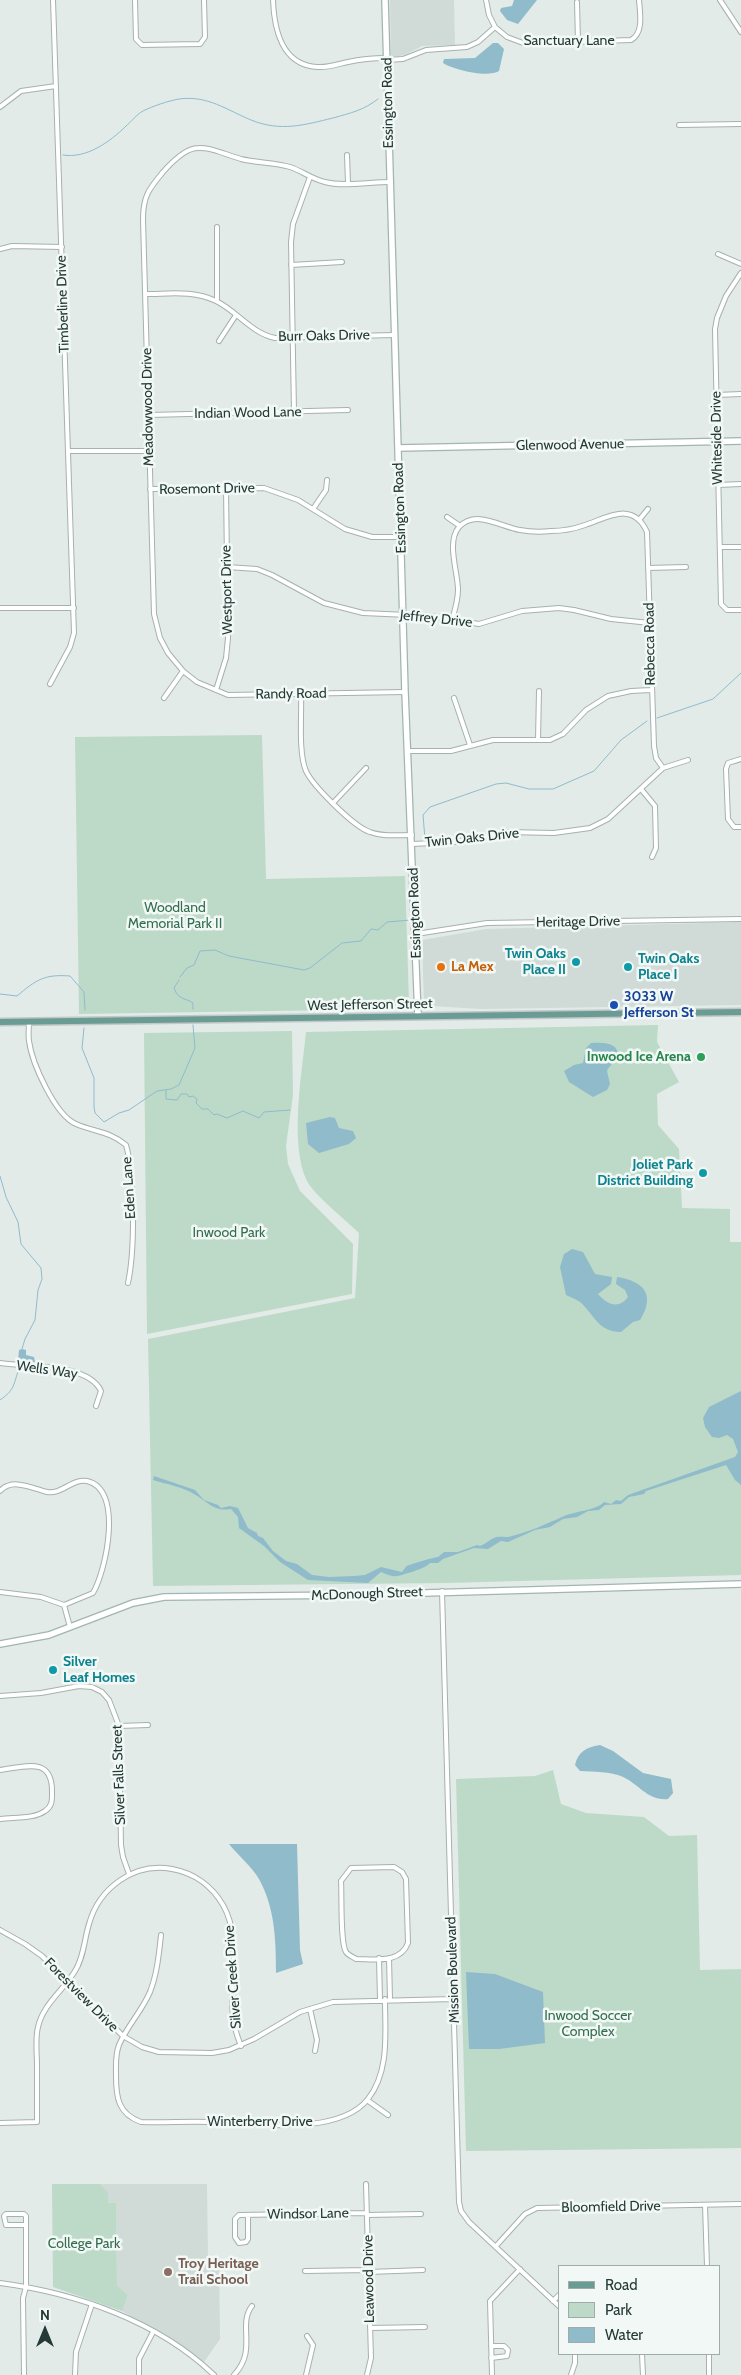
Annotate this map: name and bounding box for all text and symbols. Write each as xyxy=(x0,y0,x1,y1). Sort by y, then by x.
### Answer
street label: Sanctuary Lane xyxy=(523,33,615,49)
street label: Essington Road xyxy=(379,57,397,149)
street label: Timberline Drive xyxy=(53,255,73,353)
street label: Burr Oaks Drive xyxy=(278,327,370,345)
street label: Meadowwood Drive xyxy=(139,348,157,466)
street label: Whiteside Drive xyxy=(708,391,726,485)
street label: Indian Wood Lane xyxy=(194,404,302,422)
street label: Glenwood Avenue xyxy=(516,436,624,454)
street label: Essington Road xyxy=(390,462,410,554)
street label: Rosemont Drive xyxy=(159,480,255,498)
street label: Westport Drive xyxy=(218,545,236,635)
street label: Rebecca Road xyxy=(641,602,659,686)
street label: Jeffrey Drive xyxy=(399,607,473,631)
street label: Randy Road xyxy=(255,685,327,703)
street label: Twin Oaks Drive xyxy=(424,825,520,851)
street label: Essington Road xyxy=(405,867,425,959)
park label: Woodland Memorial Park II xyxy=(128,900,222,932)
street label: Heritage Drive xyxy=(536,913,620,931)
place label: Twin Oaks Place II xyxy=(505,946,566,979)
place label: Twin Oaks Place I xyxy=(638,951,699,984)
marker: Twin Oaks Place II xyxy=(570,956,582,968)
place label: La Mex xyxy=(451,959,494,975)
marker: La Mex xyxy=(435,961,447,973)
marker: Twin Oaks Place I xyxy=(622,961,634,973)
place label: 3033 W Jefferson St xyxy=(624,989,694,1022)
street label: West Jefferson Street xyxy=(307,996,433,1014)
marker: 3033 W Jefferson St xyxy=(608,999,620,1011)
place label: Inwood Ice Arena xyxy=(587,1049,691,1065)
marker: Inwood Ice Arena xyxy=(695,1051,707,1063)
street label: Eden Lane xyxy=(118,1156,140,1220)
place label: Joliet Park District Building xyxy=(597,1157,693,1190)
marker: Joliet Park District Building xyxy=(697,1167,709,1179)
park label: Inwood Park xyxy=(193,1225,265,1241)
street label: Wells Way xyxy=(15,1357,79,1383)
street label: McDonough Street xyxy=(311,1584,423,1604)
place label: Silver Leaf Homes xyxy=(63,1654,135,1686)
marker: Silver Leaf Homes xyxy=(47,1664,59,1676)
street label: Silver Falls Street xyxy=(109,1724,129,1826)
street label: Mission Boulevard xyxy=(443,1916,463,2024)
street label: Silver Creek Drive xyxy=(221,1925,245,2029)
street label: Forestview Drive xyxy=(40,1954,122,2036)
park label: Inwood Soccer Complex xyxy=(544,2008,632,2040)
street label: Winterberry Drive xyxy=(207,2114,313,2130)
street label: Bloomfield Drive xyxy=(561,2198,661,2216)
street label: Windsor Lane xyxy=(267,2205,349,2223)
street label: Leawood Drive xyxy=(360,2235,378,2323)
park label: College Park xyxy=(48,2236,120,2252)
place label: Troy Heritage Trail School xyxy=(178,2256,259,2288)
legend xyxy=(558,2265,721,2355)
marker: Troy Heritage Trail School xyxy=(162,2266,174,2278)
text: Road xyxy=(605,2276,638,2294)
text: Park xyxy=(605,2301,632,2319)
north arrow xyxy=(20,2305,70,2355)
text: N xyxy=(40,2306,50,2324)
text: Water xyxy=(605,2326,643,2344)

